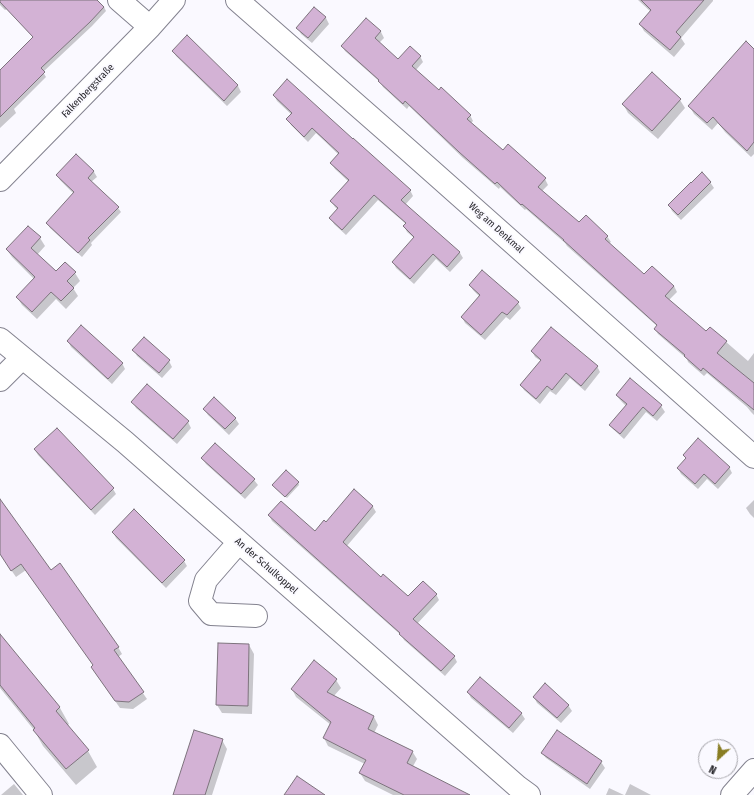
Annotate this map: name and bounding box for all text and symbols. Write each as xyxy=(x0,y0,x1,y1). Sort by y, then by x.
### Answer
street label: Falkenbergstraße xyxy=(59,62,117,120)
street label: Weg am Denkmal xyxy=(466,200,526,256)
street label: An der Schulkoppel xyxy=(232,535,300,597)
north arrow xyxy=(698,739,738,779)
text: N xyxy=(707,762,719,777)

